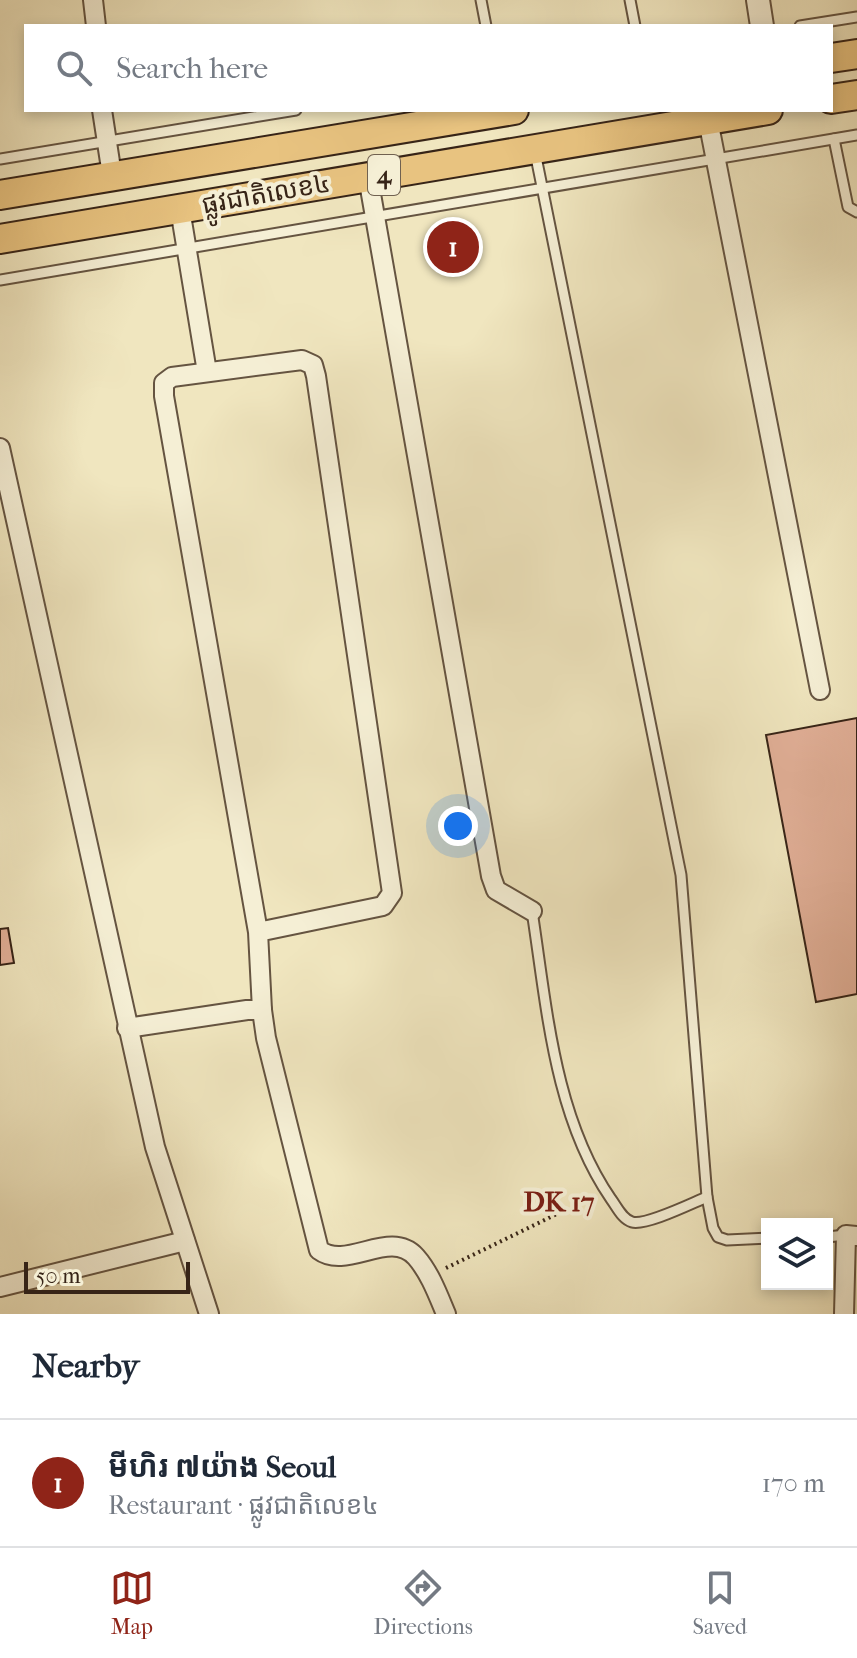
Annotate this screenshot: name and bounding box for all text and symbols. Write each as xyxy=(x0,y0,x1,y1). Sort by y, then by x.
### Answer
search box xyxy=(24,24,833,112)
icon: search xyxy=(52,46,96,90)
text: Search here xyxy=(116,51,268,86)
road number: 4 xyxy=(368,155,400,195)
street label: ផ្លូវជាតិលេខ៤ xyxy=(199,167,334,228)
pin: 1 xyxy=(427,217,479,277)
your location xyxy=(438,806,478,846)
district label: DK 17 xyxy=(524,1185,595,1218)
map controls xyxy=(761,1218,833,1290)
button: layers xyxy=(761,1218,833,1290)
scale bar xyxy=(24,1258,190,1294)
text: 50 m xyxy=(36,1263,81,1289)
text: Nearby xyxy=(32,1346,139,1386)
text: មីហិរ ៧យ៉ាង Seoul xyxy=(108,1450,336,1485)
text: 1 xyxy=(53,1468,63,1499)
text: 170 m xyxy=(762,1468,825,1499)
text: Restaurant · ផ្លូវជាតិលេខ៤ xyxy=(108,1490,379,1521)
tab: Map xyxy=(110,1566,154,1640)
tab: Directions xyxy=(374,1566,473,1640)
tab: Saved xyxy=(693,1566,747,1640)

